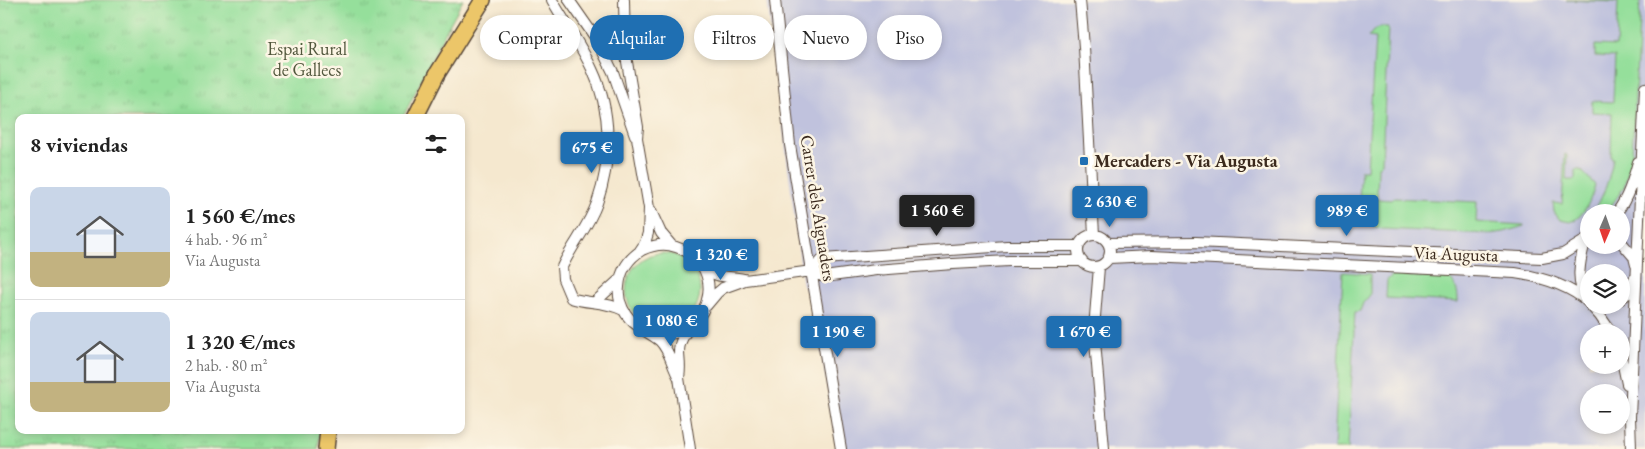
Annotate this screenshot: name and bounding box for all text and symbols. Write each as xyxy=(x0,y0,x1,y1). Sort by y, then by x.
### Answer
chip: Comprar xyxy=(480,15,580,60)
chip: Alquilar xyxy=(590,15,684,60)
chip: Filtros xyxy=(694,15,774,60)
chip: Nuevo xyxy=(784,15,867,60)
chip: Piso xyxy=(877,15,942,60)
park label: Espai Rural de Gallecs xyxy=(267,37,347,81)
icon: filters xyxy=(422,130,450,158)
text: 8 viviendas xyxy=(30,131,128,158)
pin: 675 € xyxy=(557,132,627,174)
street label: Carrer dels Aiguaders xyxy=(796,133,841,283)
text: 675 € xyxy=(572,137,613,158)
place label: Mercaders - Via Augusta xyxy=(1094,149,1278,172)
marker: Mercaders - Via Augusta xyxy=(1078,155,1090,167)
pin: 2 630 € xyxy=(1064,186,1156,228)
text: 2 630 € xyxy=(1083,191,1137,212)
pin: 1 560 € xyxy=(891,194,983,237)
pin: 989 € xyxy=(1312,194,1382,237)
text: 1 560 € xyxy=(910,200,964,221)
text: 989 € xyxy=(1327,200,1368,221)
text: 1 560 €/mes xyxy=(185,202,295,229)
north arrow xyxy=(1580,204,1630,254)
map controls xyxy=(1580,204,1630,434)
icon: home xyxy=(70,207,130,267)
text: 4 hab. · 96 m² xyxy=(185,229,267,250)
pin: 1 320 € xyxy=(675,238,767,281)
street label: Via Augusta xyxy=(1413,241,1500,267)
text: 1 320 € xyxy=(694,244,748,265)
text: Via Augusta xyxy=(185,250,260,271)
button: layers xyxy=(1580,264,1630,314)
pin: 1 080 € xyxy=(625,304,717,347)
text: 1 080 € xyxy=(644,310,698,331)
pin: 1 190 € xyxy=(792,316,884,358)
pin: 1 670 € xyxy=(1038,316,1130,358)
text: 1 190 € xyxy=(811,321,865,342)
text: 1 670 € xyxy=(1057,321,1111,342)
button: + xyxy=(1580,324,1630,374)
text: 1 320 €/mes xyxy=(185,328,295,355)
icon: home xyxy=(70,332,130,392)
text: 2 hab. · 80 m² xyxy=(185,355,267,376)
text: Via Augusta xyxy=(185,376,260,397)
button: − xyxy=(1580,384,1630,434)

